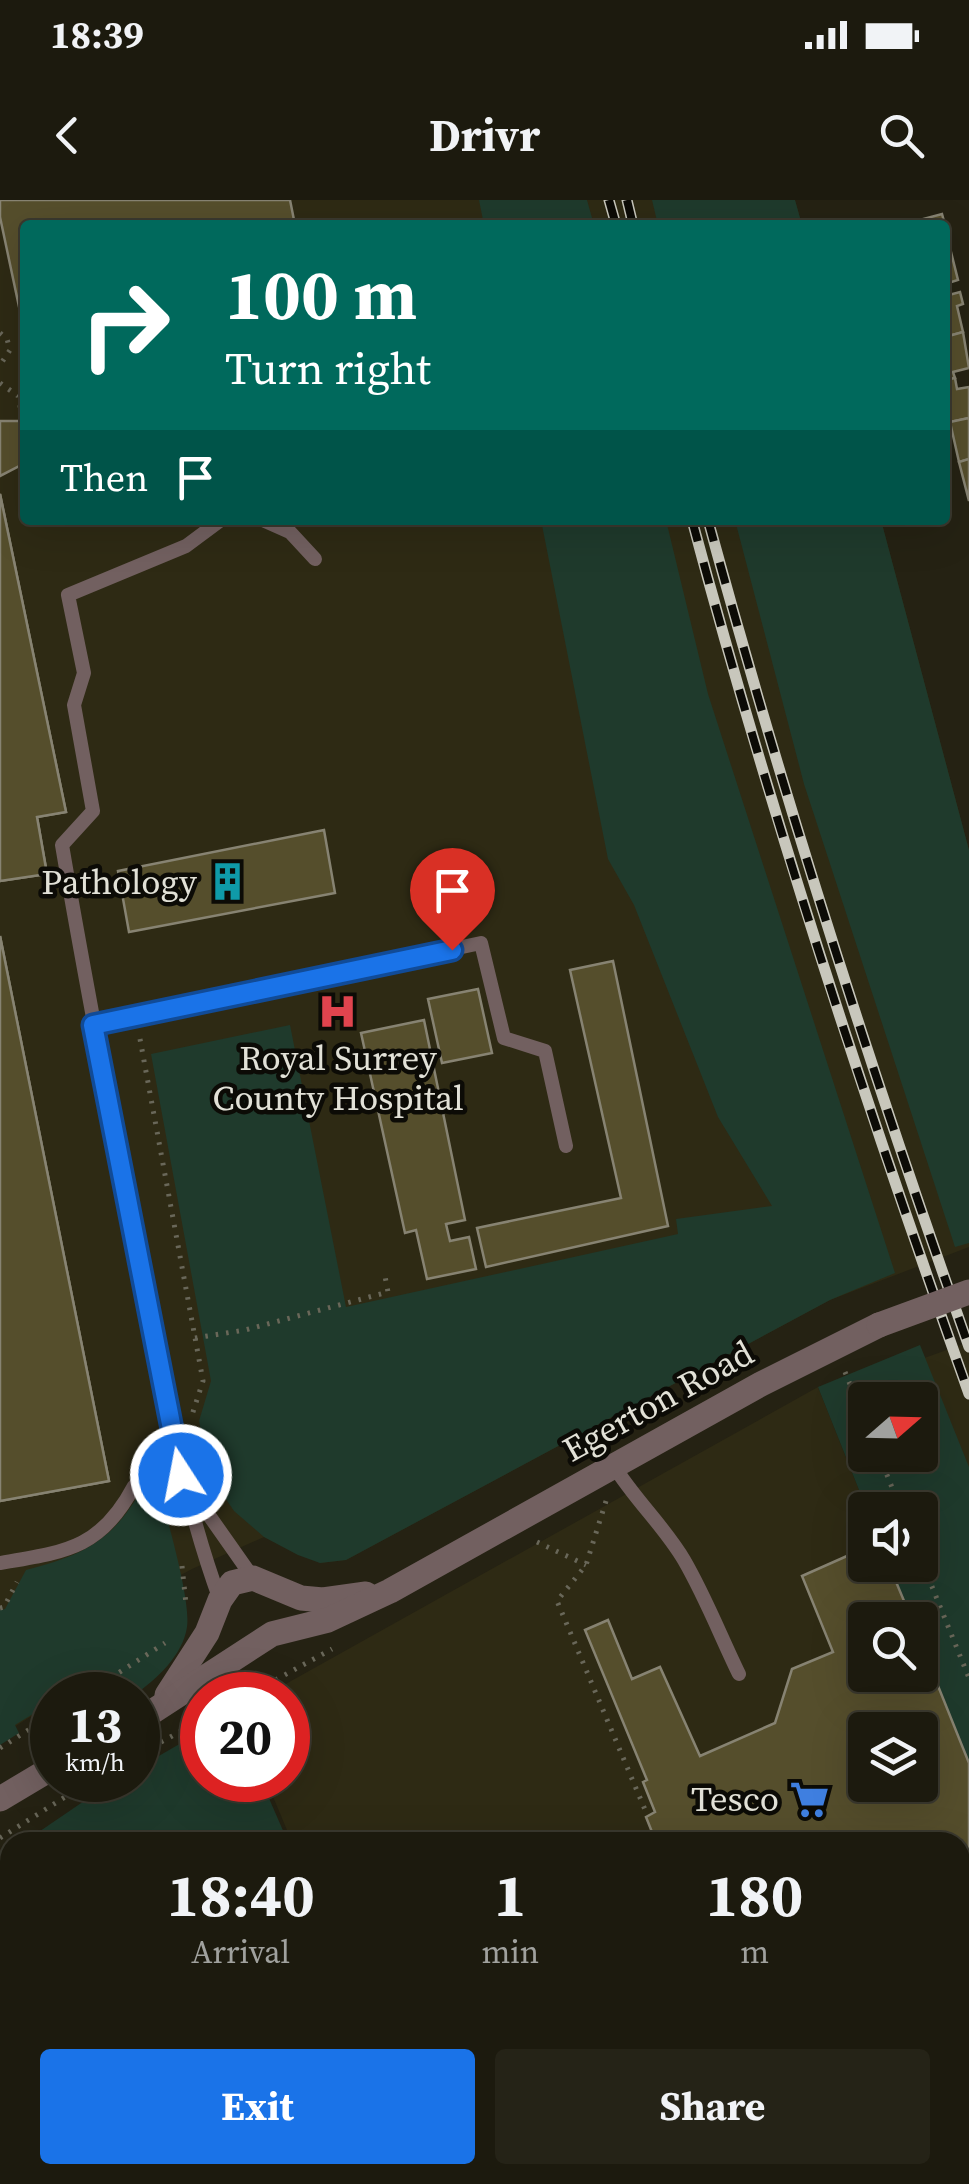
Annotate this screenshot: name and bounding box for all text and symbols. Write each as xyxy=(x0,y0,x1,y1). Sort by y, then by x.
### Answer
text: 18:39 xyxy=(50,9,144,61)
text: Drivr xyxy=(429,104,540,166)
icon: back xyxy=(40,108,95,163)
icon: search xyxy=(874,108,929,163)
text: 100 m xyxy=(225,246,417,342)
icon: right xyxy=(60,260,190,390)
text: Turn right xyxy=(225,337,431,399)
icon: arrive xyxy=(168,450,223,505)
text: Then xyxy=(60,452,148,504)
pin xyxy=(410,848,495,951)
place label: Pathology xyxy=(41,858,197,906)
building icon: Pathology xyxy=(206,861,248,903)
icon: arrive xyxy=(425,863,480,918)
hospital icon: Royal Surrey County Hospital xyxy=(317,990,359,1032)
place label: Royal Surrey County Hospital xyxy=(212,1034,464,1122)
street label: Egerton Road xyxy=(554,1329,762,1473)
north arrow xyxy=(848,1382,938,1472)
map controls xyxy=(848,1382,938,1802)
position arrow xyxy=(129,1423,233,1527)
button: sound xyxy=(848,1492,938,1582)
button: search xyxy=(848,1602,938,1692)
speed limit sign: 20 xyxy=(180,1672,310,1802)
text: 13 xyxy=(68,1690,122,1759)
button: layers xyxy=(848,1712,938,1802)
text: km/h xyxy=(65,1745,125,1779)
place label: Tesco xyxy=(691,1775,779,1823)
supermarket icon: Tesco xyxy=(788,1778,830,1820)
text: 18:40 xyxy=(167,1854,315,1936)
text: 1 xyxy=(494,1854,527,1936)
text: 180 xyxy=(706,1854,803,1936)
text: Arrival xyxy=(191,1930,290,1974)
text: min xyxy=(481,1930,539,1974)
text: m xyxy=(740,1930,769,1974)
button: Exit xyxy=(40,2049,475,2164)
button: Share xyxy=(495,2049,930,2164)

